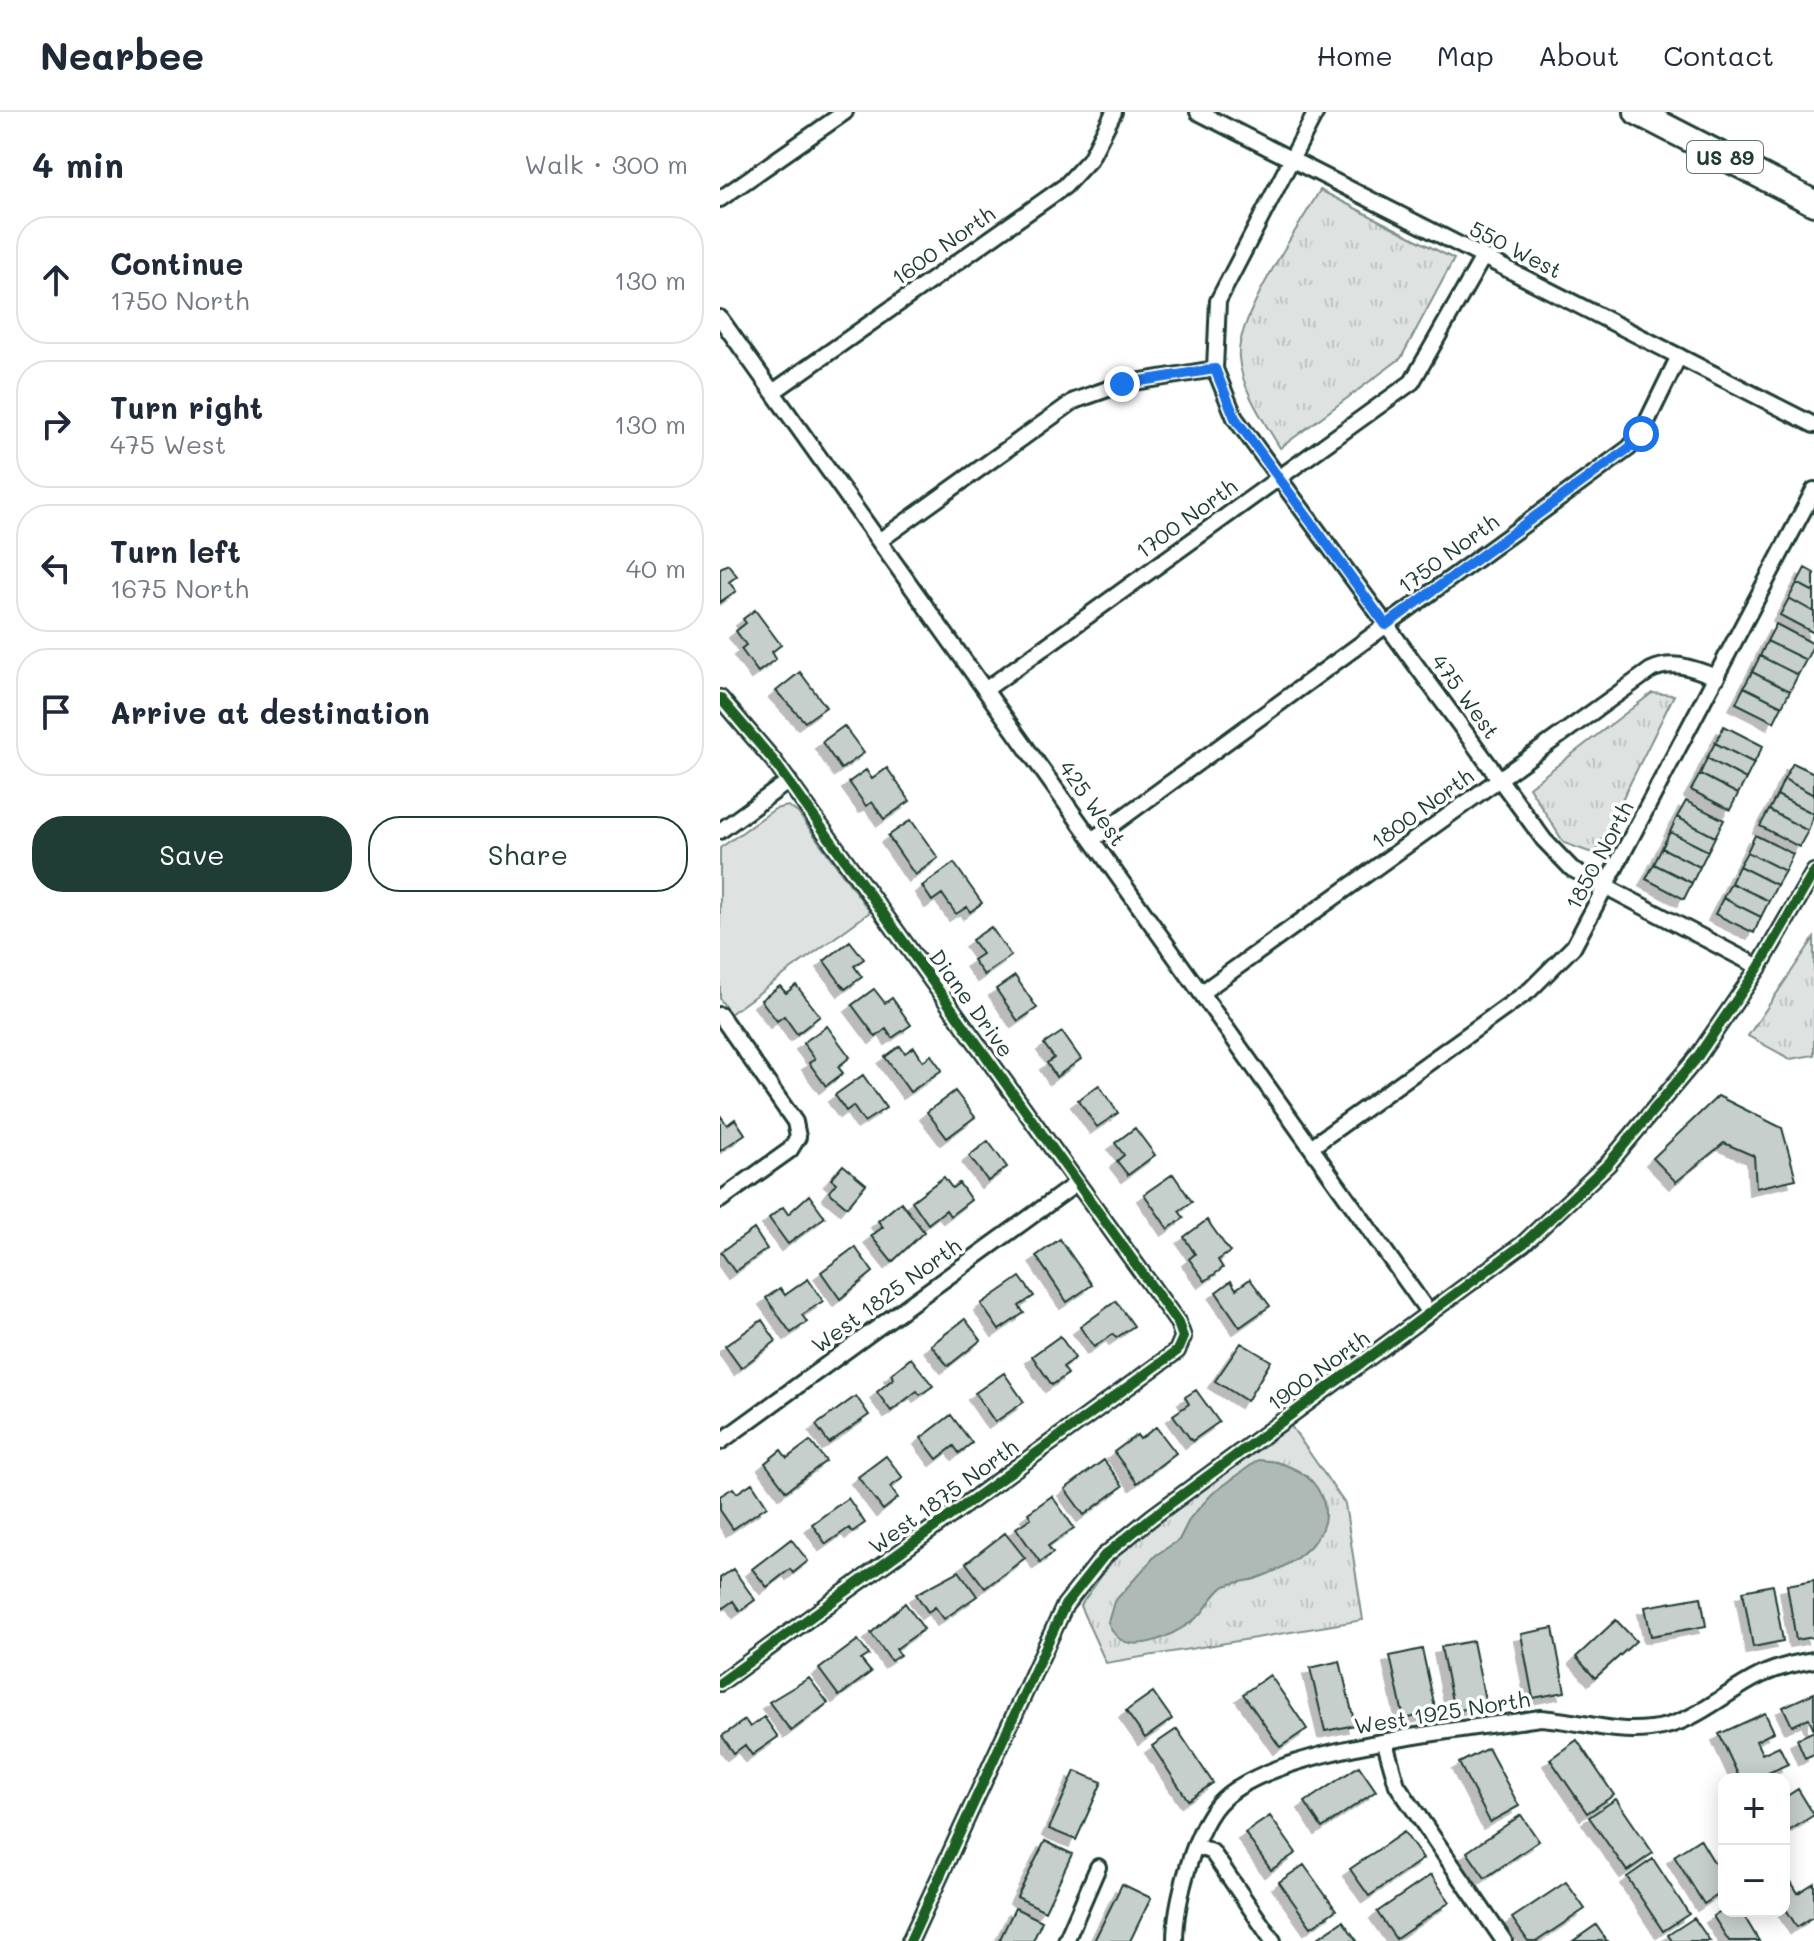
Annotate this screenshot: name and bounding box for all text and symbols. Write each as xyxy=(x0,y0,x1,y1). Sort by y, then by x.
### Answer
text: Nearbee xyxy=(40,30,204,80)
text: Home xyxy=(1317,37,1393,73)
text: Map xyxy=(1437,37,1494,73)
text: About xyxy=(1538,37,1619,73)
text: Contact xyxy=(1663,37,1774,73)
road number: US 89 xyxy=(1687,141,1763,173)
text: 4 min xyxy=(32,142,124,187)
text: Walk · 300 m xyxy=(524,147,688,181)
street label: 1600 North xyxy=(886,199,1000,291)
street label: 550 West xyxy=(1465,213,1567,285)
text: Continue xyxy=(110,243,243,283)
icon: ahead xyxy=(34,258,78,302)
text: 130 m xyxy=(614,263,686,297)
text: 1750 North xyxy=(110,283,249,317)
route end xyxy=(1104,366,1140,402)
text: Turn right xyxy=(110,387,263,427)
icon: right xyxy=(34,402,78,446)
text: 130 m xyxy=(614,407,686,441)
route start xyxy=(1623,416,1659,452)
text: 475 West xyxy=(110,427,226,461)
street label: 1700 North xyxy=(1129,471,1243,565)
street label: 1750 North xyxy=(1392,507,1504,599)
text: Turn left xyxy=(110,531,241,571)
icon: left xyxy=(34,546,78,590)
text: 40 m xyxy=(626,551,686,585)
text: 1675 North xyxy=(110,571,249,605)
street label: 475 West xyxy=(1425,648,1507,744)
icon: arrive xyxy=(34,690,78,734)
text: Arrive at destination xyxy=(110,692,430,732)
street label: 425 West xyxy=(1053,754,1133,852)
street label: 1800 North xyxy=(1365,761,1479,855)
street label: 1850 North xyxy=(1558,796,1640,914)
button: Save xyxy=(32,816,352,892)
button: Share xyxy=(368,816,688,892)
street label: Diane Drive xyxy=(923,943,1021,1063)
street label: West 1825 North xyxy=(805,1231,967,1359)
street label: 1900 North xyxy=(1261,1323,1375,1417)
street label: West 1875 North xyxy=(862,1432,1024,1560)
street label: West 1925 North xyxy=(1352,1684,1532,1740)
map controls xyxy=(1718,1773,1790,1917)
button: + xyxy=(1718,1773,1790,1845)
button: − xyxy=(1718,1845,1790,1917)

